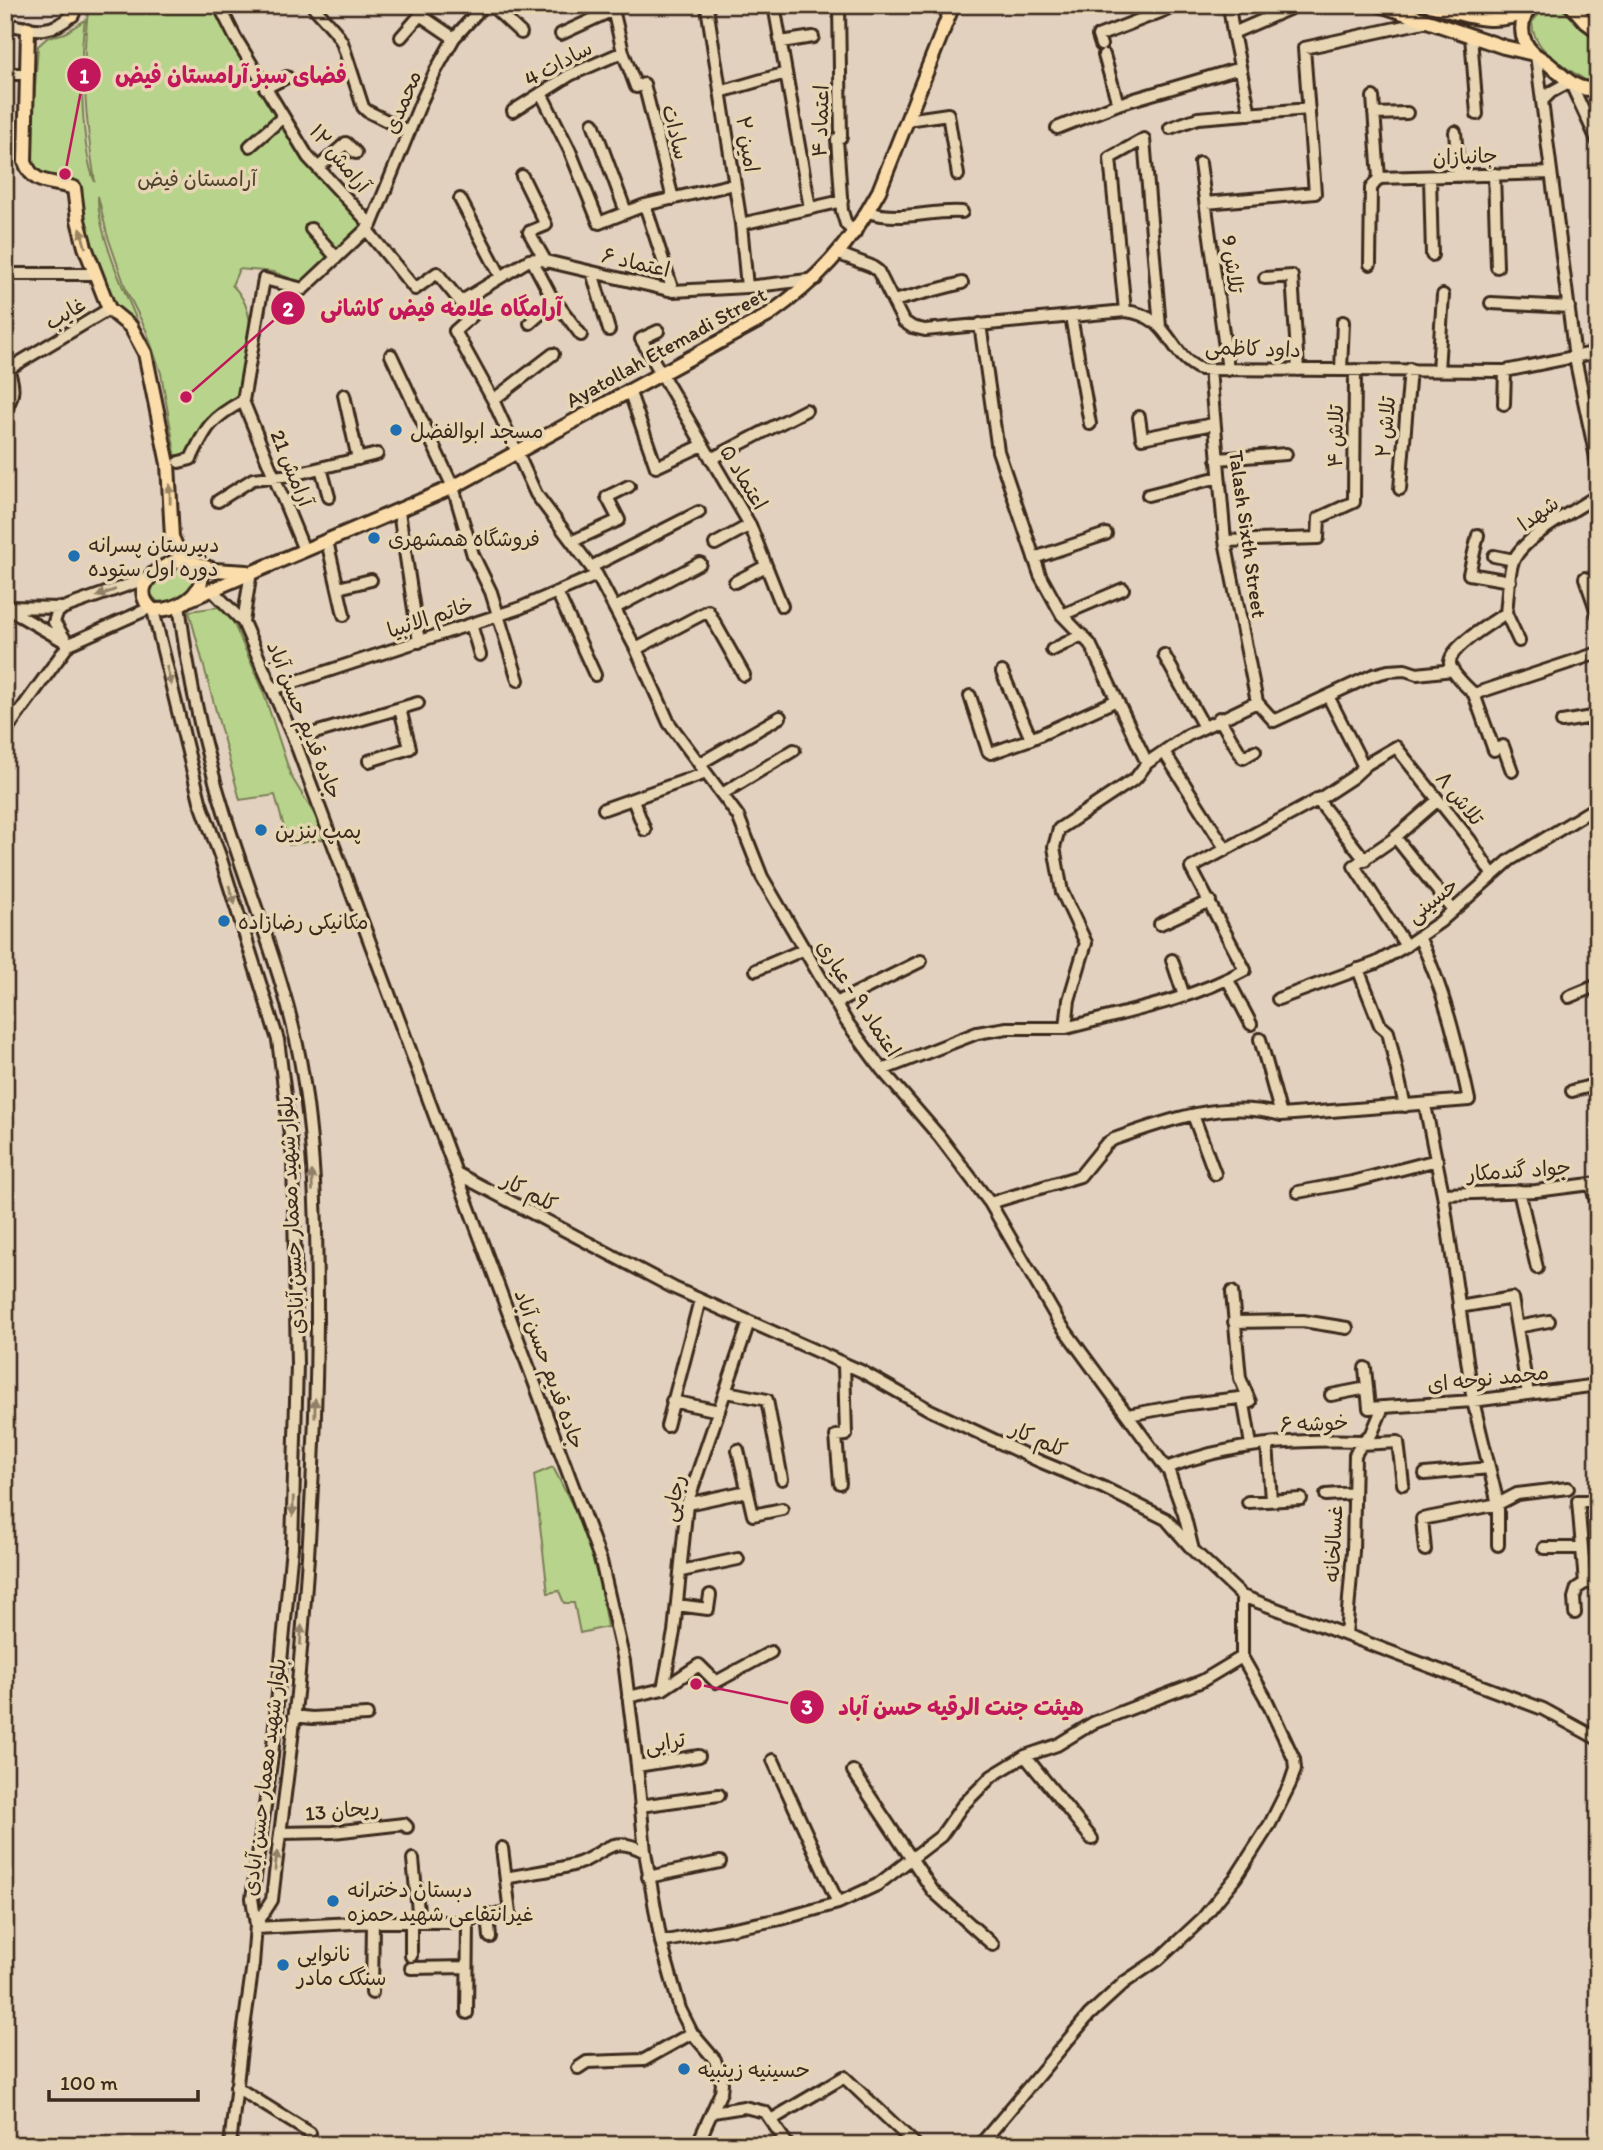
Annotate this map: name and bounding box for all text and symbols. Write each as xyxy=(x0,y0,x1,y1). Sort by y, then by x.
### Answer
street label: سادات 4 xyxy=(520,35,596,91)
callout: فضای سبز آرامستان فیض xyxy=(66,53,361,97)
text: فضای سبز آرامستان فیض xyxy=(115,61,347,89)
text: 1 xyxy=(79,63,89,88)
street label: محمدی xyxy=(377,66,427,138)
street label: اعتماد ۴ xyxy=(806,84,834,158)
street label: سادات xyxy=(657,102,695,162)
street label: امین ۲ xyxy=(731,114,765,174)
street label: آرامش ۱۲ xyxy=(304,119,376,198)
street label: جانبازان xyxy=(1432,142,1498,171)
park label: آرامستان فیض xyxy=(137,166,258,191)
one-way arrow xyxy=(77,227,88,249)
street label: تلاش 9 xyxy=(1217,233,1249,295)
street label: اعتماد ۶ xyxy=(599,242,673,282)
street label: Ayatollah Etemadi Street xyxy=(561,281,771,413)
callout: آرامگاه علامه فیض کاشانی xyxy=(271,286,575,330)
street label: غایب xyxy=(40,291,90,336)
text: آرامگاه علامه فیض کاشانی xyxy=(320,294,564,323)
text: 2 xyxy=(282,296,294,321)
street label: داود کاظمی xyxy=(1204,334,1302,364)
street label: تلاش ۲ xyxy=(1370,394,1400,459)
street label: تلاش ۴ xyxy=(1322,403,1348,468)
place label: مسجد ابوالفضل xyxy=(410,418,543,444)
marker: مسجد ابوالفضل xyxy=(388,422,404,438)
street label: آرامش 21 xyxy=(265,426,319,511)
street label: اعتماد ۵ xyxy=(715,440,773,514)
street label: Talash Sixth Street xyxy=(1224,449,1272,619)
one-way arrow xyxy=(164,483,176,505)
street label: شهدا xyxy=(1513,490,1563,536)
place label: فروشگاه همشهری xyxy=(388,526,540,551)
marker: فروشگاه همشهری xyxy=(366,530,382,546)
place label: دبیرستان پسرانه دوره اول ستوده xyxy=(88,532,219,582)
marker: دبیرستان پسرانه دوره اول ستوده xyxy=(66,548,82,564)
one-way arrow xyxy=(95,588,116,599)
street label: خاتم الانبیا xyxy=(384,591,478,646)
street label: جاده قدیم حسن آباد xyxy=(258,637,348,804)
one-way arrow xyxy=(164,666,175,688)
street label: تلاش ۸ xyxy=(1431,766,1490,831)
place label: پمپ بنزین xyxy=(275,818,361,844)
marker: پمپ بنزین xyxy=(253,822,269,838)
street label: حسینی xyxy=(1401,872,1464,930)
one-way arrow xyxy=(227,885,238,906)
place label: مکانیکی رضازاده xyxy=(238,909,368,936)
marker: مکانیکی رضازاده xyxy=(216,913,232,929)
street label: اعتماد ۹ - عیاری xyxy=(812,935,906,1061)
street label: بلوار شهید معمار حسن آبادی xyxy=(272,1095,311,1335)
street label: جواد گندمکار xyxy=(1464,1154,1572,1187)
street label: کلم کار xyxy=(494,1166,562,1220)
one-way arrow xyxy=(307,1170,318,1192)
street label: جاده قدیم حسن آباد xyxy=(506,1286,590,1454)
street label: محمد نوحه ای xyxy=(1426,1359,1550,1398)
one-way arrow xyxy=(309,1397,321,1419)
street label: خوشه ۶ xyxy=(1279,1409,1349,1438)
street label: کلم کار xyxy=(1003,1415,1071,1466)
street label: رجایی xyxy=(656,1472,692,1524)
one-way arrow xyxy=(288,1495,299,1517)
street label: غسالخانه xyxy=(1318,1504,1348,1584)
one-way arrow xyxy=(296,1624,307,1646)
street label: بلوار شهید معمار حسن آبادی xyxy=(237,1657,292,1897)
callout: هیئت جنت الرقیه حسن آباد xyxy=(789,1685,1098,1729)
text: هیئت جنت الرقیه حسن آباد xyxy=(838,1693,1084,1721)
text: 3 xyxy=(801,1694,813,1719)
street label: ترابی xyxy=(643,1726,688,1760)
street label: ریحان 13 xyxy=(304,1794,380,1826)
one-way arrow xyxy=(271,1850,282,1872)
place label: دبستان دخترانه غیرانتفاعی شهید حمزه xyxy=(347,1877,534,1928)
marker: دبستان دخترانه غیرانتفاعی شهید حمزه xyxy=(325,1893,341,1909)
place label: نانوایی سنگک مادر xyxy=(295,1941,387,1990)
marker: نانوایی سنگک مادر xyxy=(275,1957,291,1973)
place label: حسینیه زینبیه xyxy=(698,2057,810,2083)
scale bar xyxy=(49,2059,198,2103)
marker: حسینیه زینبیه xyxy=(676,2061,692,2077)
text: 100 m xyxy=(60,2070,118,2095)

